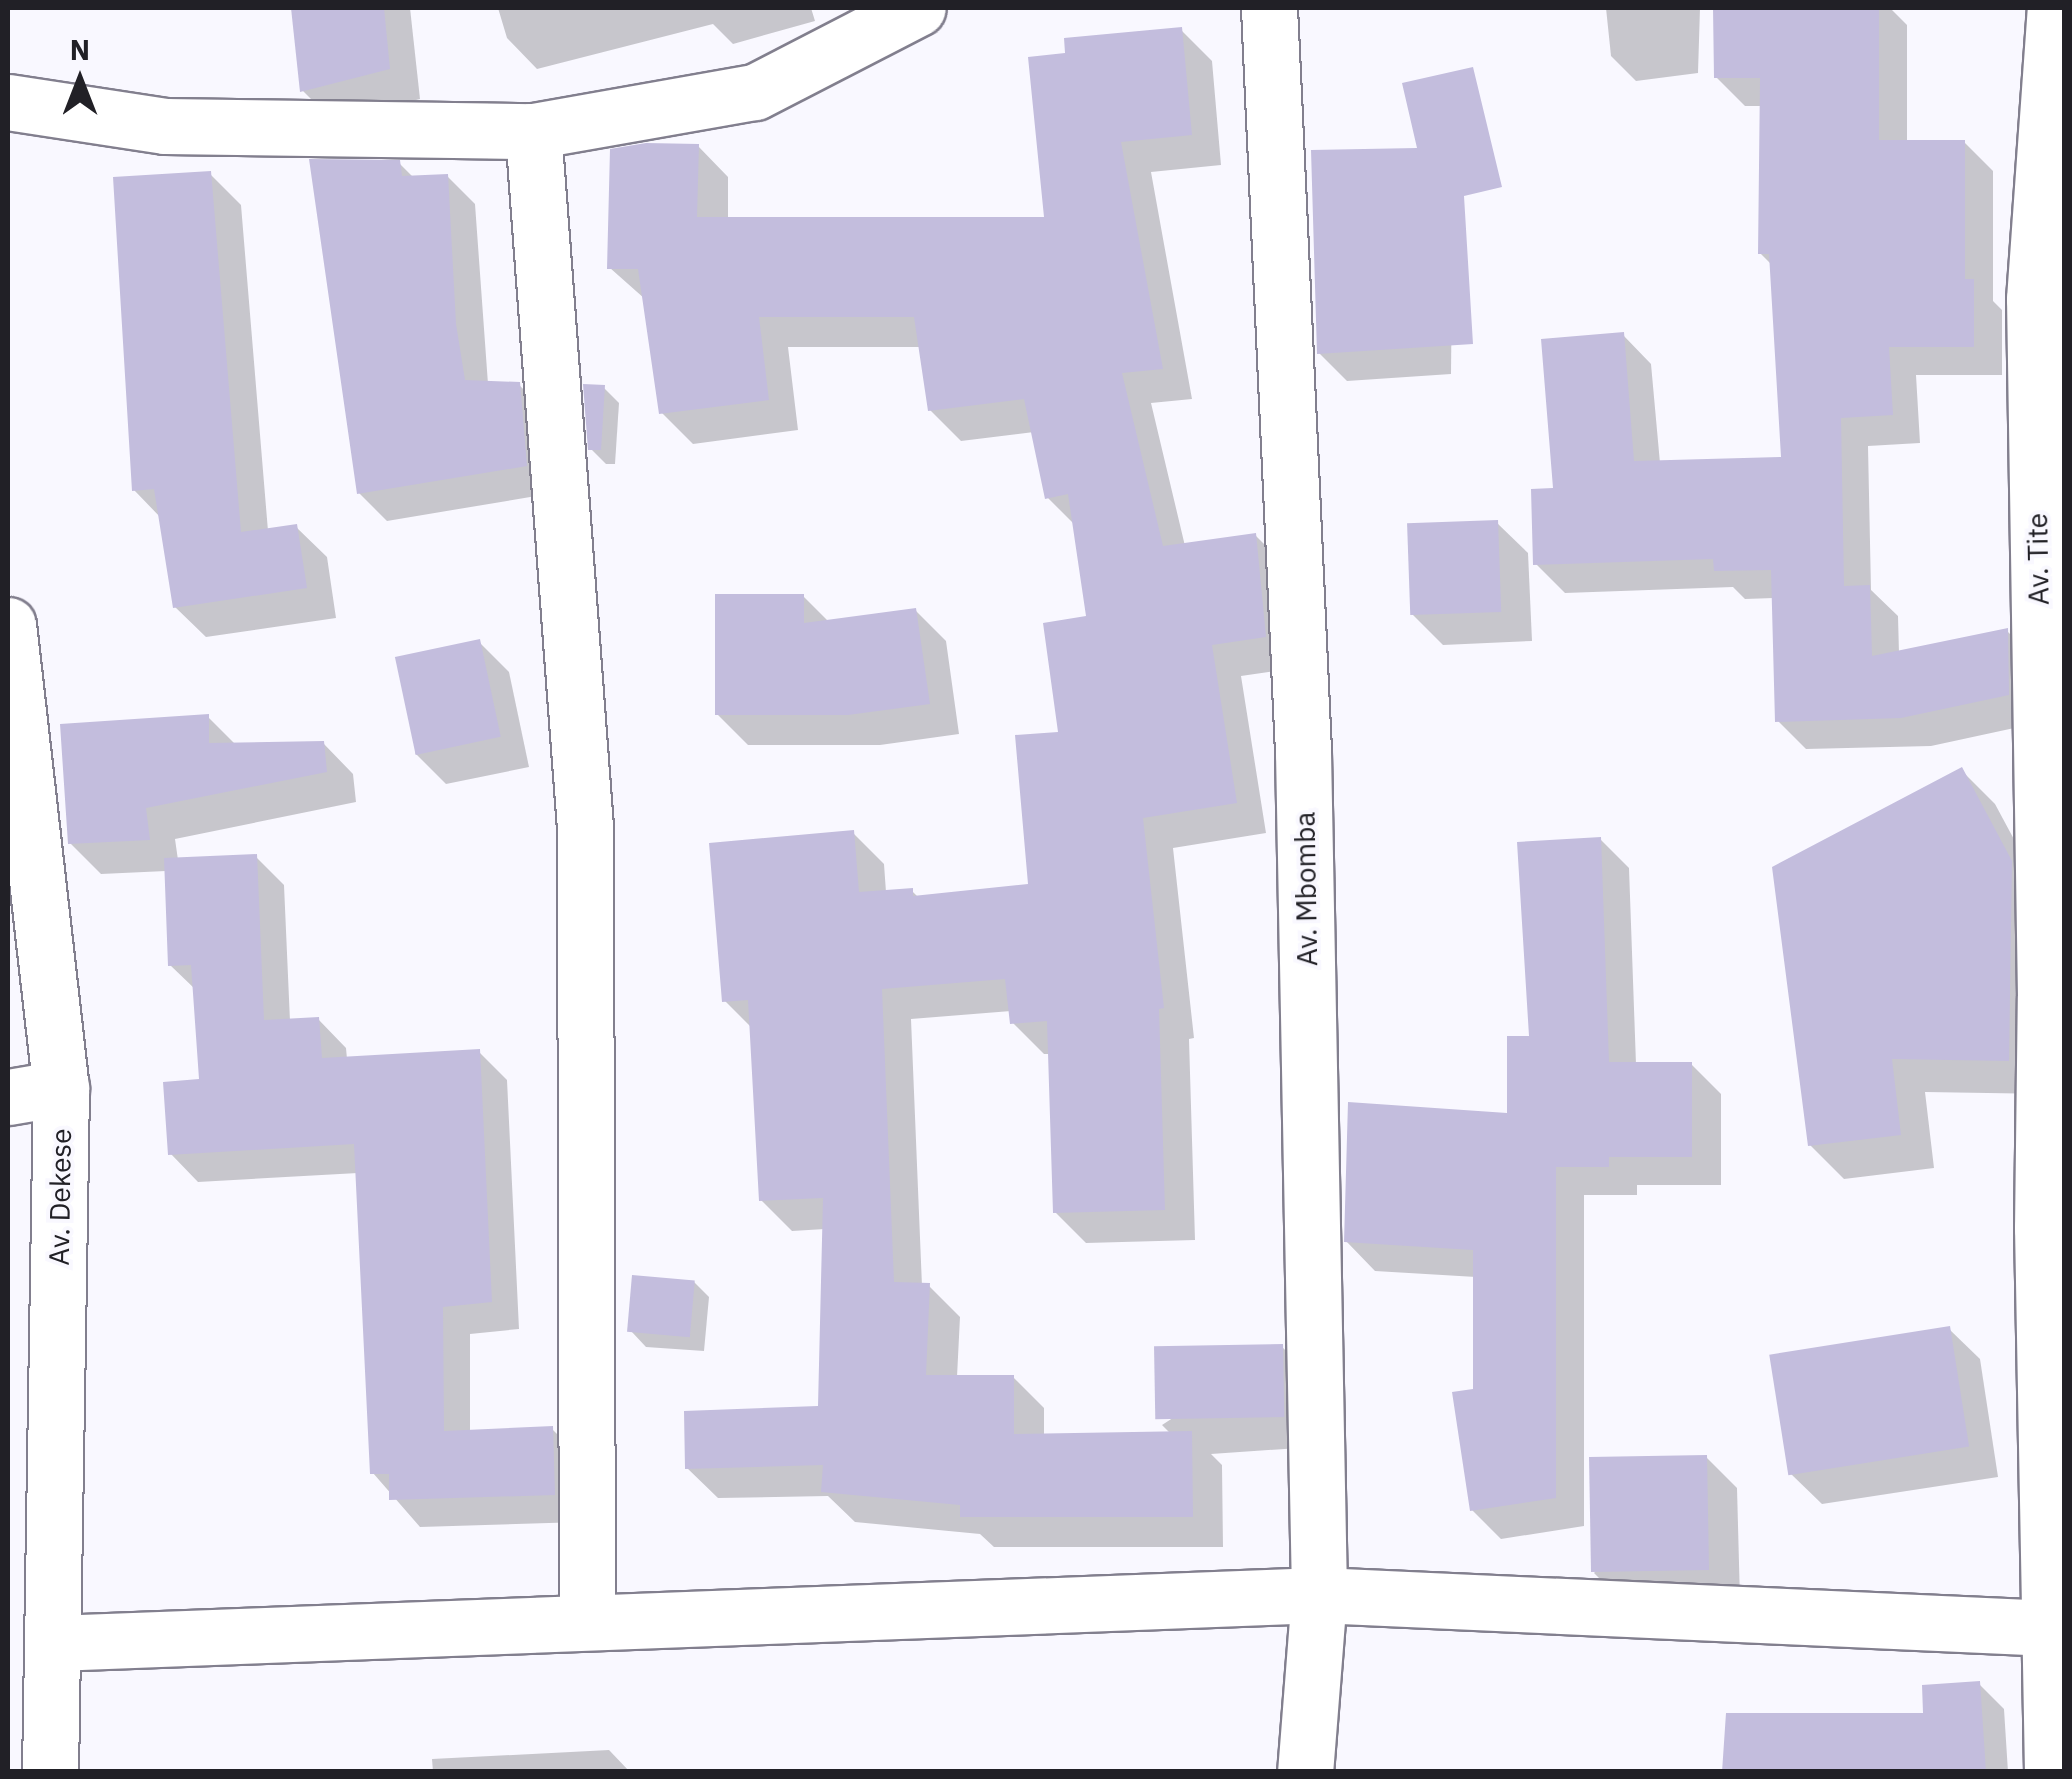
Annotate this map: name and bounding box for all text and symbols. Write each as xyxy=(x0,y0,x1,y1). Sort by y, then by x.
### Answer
north arrow xyxy=(30,30,130,130)
text: N xyxy=(70,31,90,68)
street label: Av. Tite xyxy=(2020,513,2056,605)
street label: Av. Mbomba xyxy=(1288,812,1324,966)
street label: Av. Dekese xyxy=(42,1128,78,1266)

